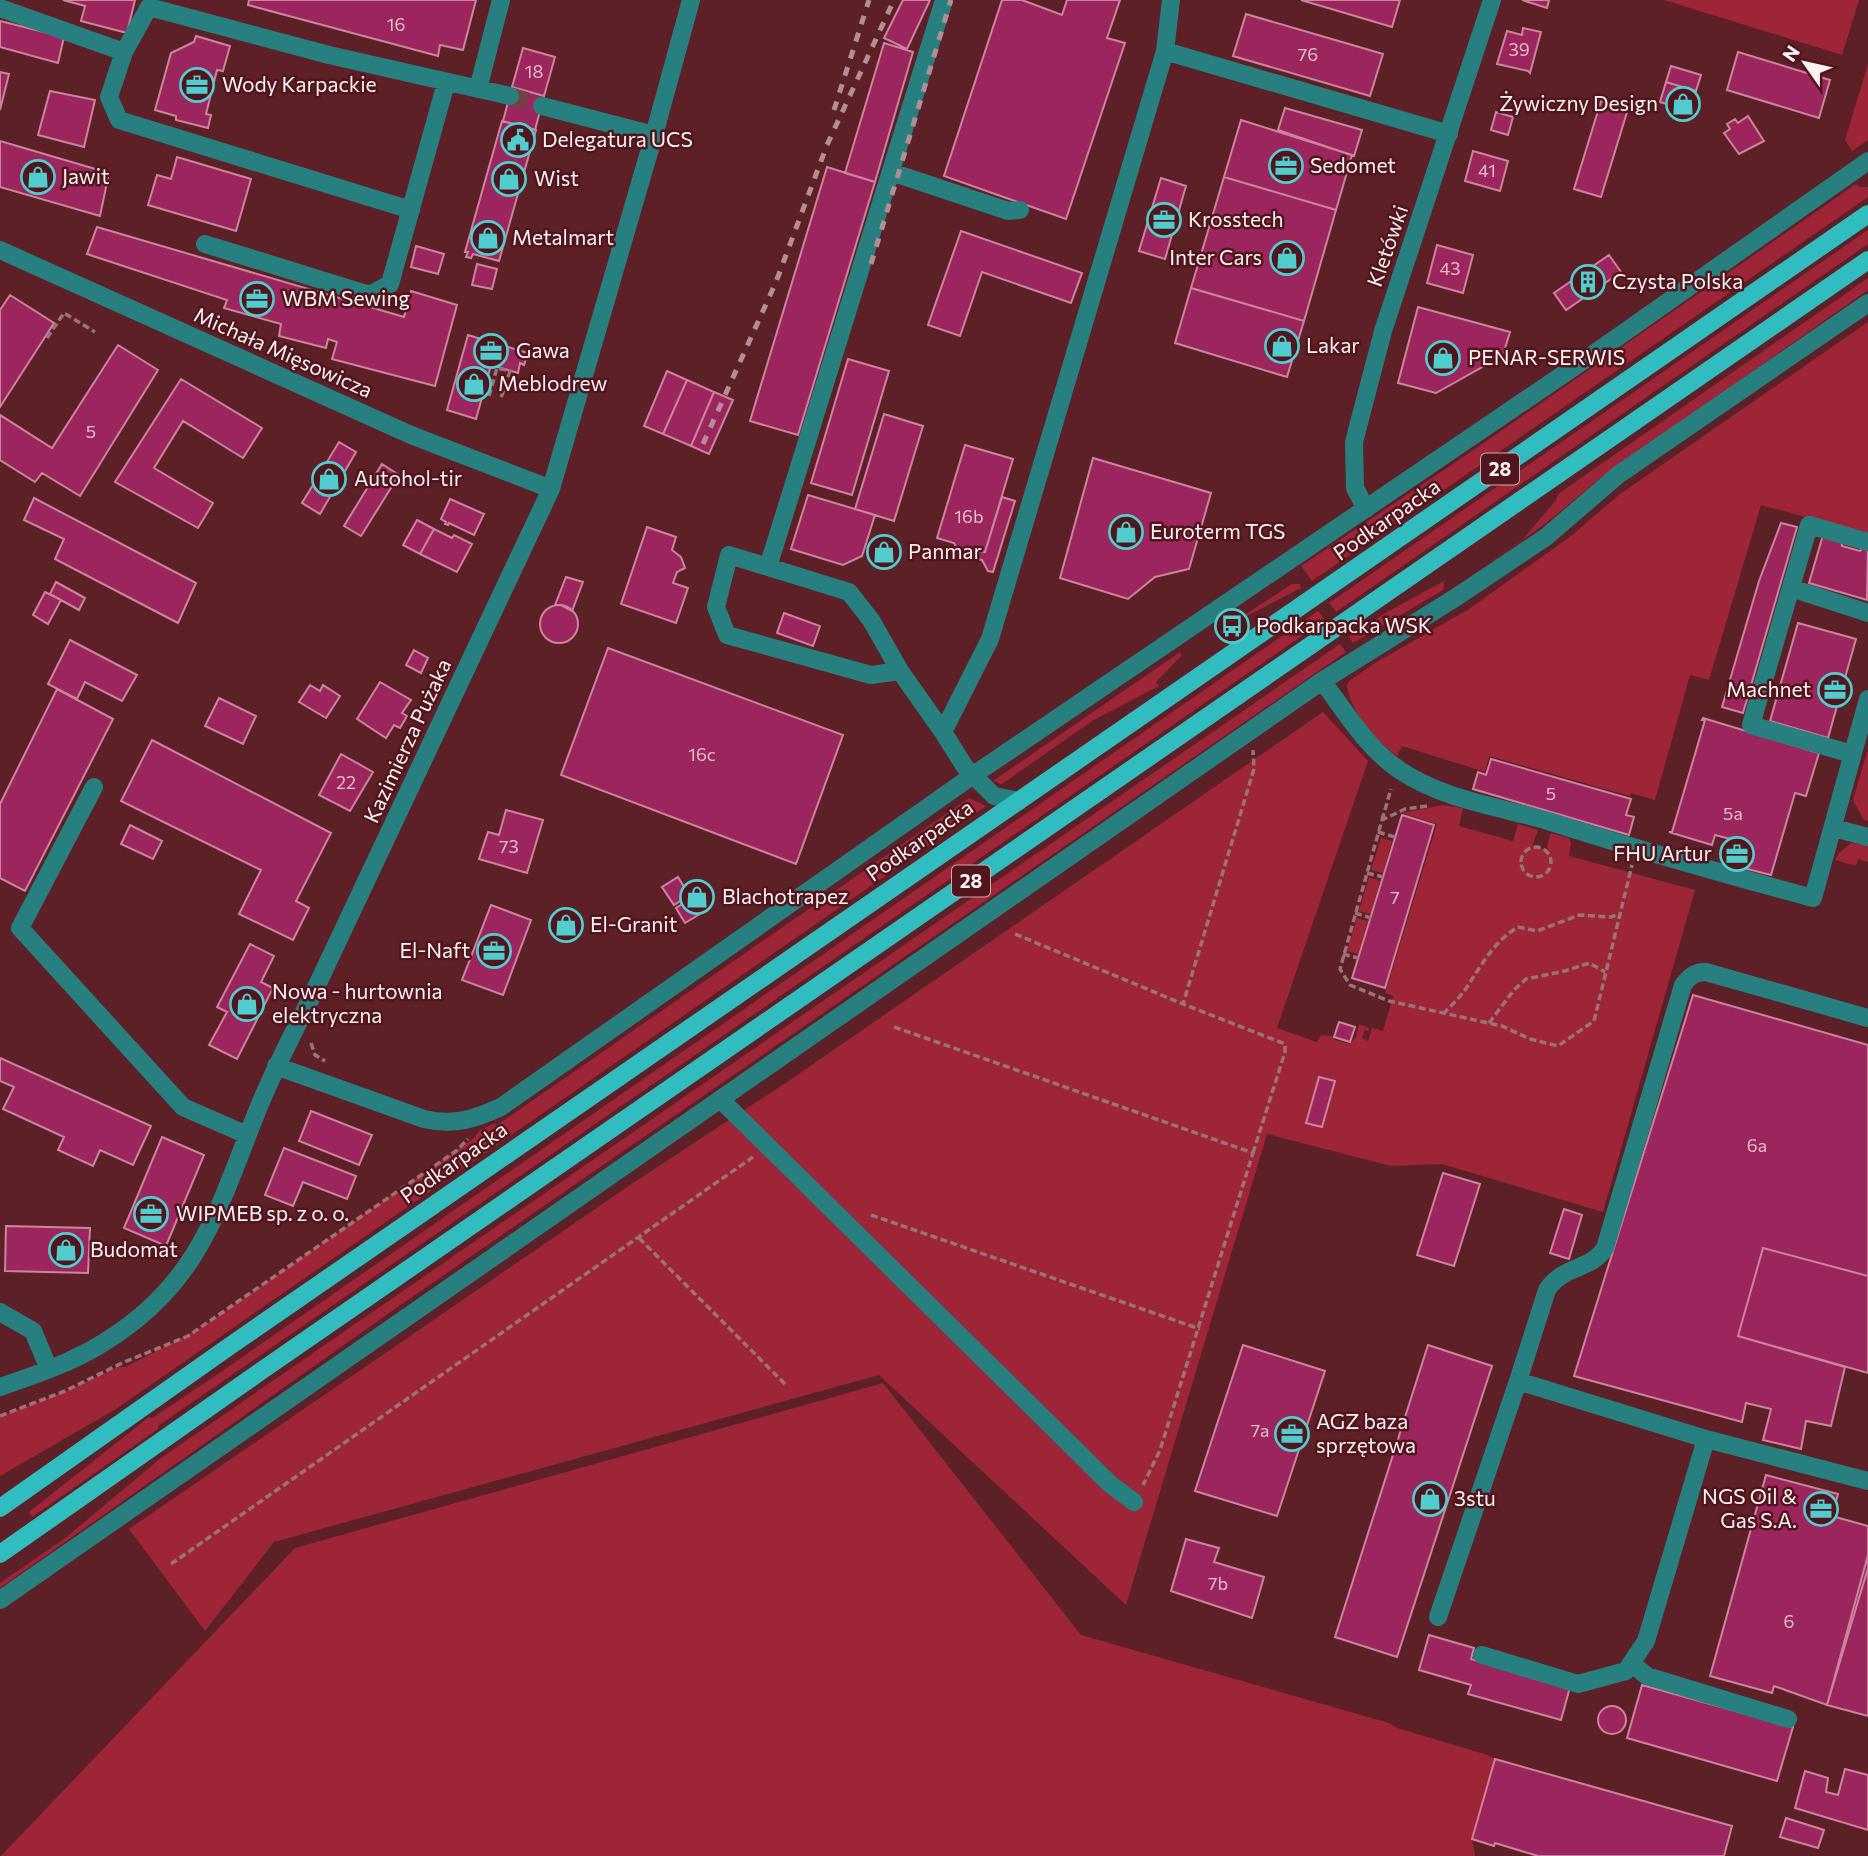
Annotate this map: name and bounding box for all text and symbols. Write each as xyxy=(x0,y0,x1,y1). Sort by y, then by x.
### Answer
house number: 16 xyxy=(387,13,405,35)
north arrow xyxy=(1770,28,1840,98)
house number: 39 xyxy=(1508,38,1530,60)
text: N xyxy=(1777,41,1804,66)
house number: 76 xyxy=(1298,43,1318,65)
house number: 18 xyxy=(525,60,543,82)
office icon: Wody Karpackie xyxy=(178,66,216,104)
place label: Wody Karpackie xyxy=(222,71,377,96)
shop icon: Żywiczny Design xyxy=(1664,85,1702,123)
place label: Żywiczny Design xyxy=(1499,90,1658,115)
public building icon: Delegatura UCS xyxy=(499,121,537,159)
place label: Delegatura UCS xyxy=(542,126,693,151)
office icon: Sedomet xyxy=(1267,147,1305,185)
place label: Sedomet xyxy=(1310,152,1396,177)
shop icon: Jawit xyxy=(19,158,57,196)
house number: 41 xyxy=(1478,159,1496,181)
shop icon: Wist xyxy=(490,160,528,198)
place label: Jawit xyxy=(62,163,110,188)
place label: Wist xyxy=(534,165,579,190)
office icon: Krosstech xyxy=(1145,201,1183,239)
street label: Kletówki xyxy=(1361,201,1412,290)
place label: Krosstech xyxy=(1188,206,1283,231)
shop icon: Metalmart xyxy=(469,219,507,257)
place label: Metalmart xyxy=(512,224,614,249)
shop icon: Inter Cars xyxy=(1268,239,1306,277)
place label: Inter Cars xyxy=(1169,244,1262,269)
house number: 43 xyxy=(1439,257,1461,279)
building icon: Czysta Polska xyxy=(1569,263,1607,301)
place label: Czysta Polska xyxy=(1612,268,1743,293)
office icon: WBM Sewing xyxy=(238,280,276,318)
place label: WBM Sewing xyxy=(282,285,410,310)
street label: Michała Mięsowicza xyxy=(191,301,377,402)
shop icon: Lakar xyxy=(1263,327,1301,365)
office icon: Gawa xyxy=(472,332,510,370)
place label: Lakar xyxy=(1306,332,1360,357)
place label: Gawa xyxy=(516,337,570,362)
shop icon: PENAR-SERWIS xyxy=(1424,339,1462,377)
place label: PENAR-SERWIS xyxy=(1468,344,1625,369)
shop icon: Meblodrew xyxy=(455,365,493,403)
place label: Meblodrew xyxy=(498,370,607,395)
house number: 5 xyxy=(86,420,96,442)
road number: 28 xyxy=(1481,454,1519,484)
shop icon: Autohol-tir xyxy=(310,460,348,498)
place label: Autohol-tir xyxy=(354,465,462,490)
street label: Podkarpacka xyxy=(1328,473,1444,565)
house number: 16b xyxy=(954,505,984,527)
shop icon: Euroterm TGS xyxy=(1107,513,1145,551)
place label: Euroterm TGS xyxy=(1150,518,1285,543)
shop icon: Panmar xyxy=(865,533,903,571)
place label: Panmar xyxy=(908,538,982,563)
bus stop icon: Podkarpacka WSK xyxy=(1213,607,1251,645)
place label: Podkarpacka WSK xyxy=(1256,612,1432,637)
street label: Kazimierza Pużaka xyxy=(358,654,456,826)
office icon: Machnet xyxy=(1816,671,1854,709)
place label: Machnet xyxy=(1726,676,1811,701)
house number: 16c xyxy=(688,743,716,765)
house number: 22 xyxy=(336,771,356,793)
house number: 5 xyxy=(1546,782,1556,804)
street label: Podkarpacka xyxy=(861,794,977,886)
house number: 5a xyxy=(1723,802,1743,824)
house number: 73 xyxy=(499,835,519,857)
office icon: FHU Artur xyxy=(1718,835,1756,873)
place label: FHU Artur xyxy=(1613,840,1712,865)
road number: 28 xyxy=(952,866,990,897)
shop icon: Blachotrapez xyxy=(678,878,716,916)
place label: Blachotrapez xyxy=(722,883,848,908)
house number: 7 xyxy=(1390,886,1400,908)
shop icon: El-Granit xyxy=(547,906,585,944)
place label: El-Granit xyxy=(590,911,677,936)
office icon: El-Naft xyxy=(475,932,513,970)
place label: El-Naft xyxy=(400,937,470,962)
place label: Nowa - hurtownia elektryczna xyxy=(272,978,443,1027)
shop icon: Nowa - hurtownia elektryczna xyxy=(228,985,266,1023)
street label: Podkarpacka xyxy=(395,1116,511,1208)
house number: 6a xyxy=(1747,1134,1767,1156)
office icon: WIPMEB sp. z o. o. xyxy=(132,1195,170,1233)
place label: WIPMEB sp. z o. o. xyxy=(176,1200,349,1225)
shop icon: Budomat xyxy=(47,1231,85,1269)
place label: Budomat xyxy=(90,1236,178,1261)
place label: AGZ baza sprzętowa xyxy=(1316,1408,1416,1457)
office icon: AGZ baza sprzętowa xyxy=(1273,1415,1311,1453)
house number: 7a xyxy=(1251,1419,1269,1441)
shop icon: 3stu xyxy=(1411,1480,1449,1518)
place label: NGS Oil & Gas S.A. xyxy=(1702,1483,1798,1532)
place label: 3stu xyxy=(1454,1485,1496,1510)
office icon: NGS Oil & Gas S.A. xyxy=(1802,1490,1840,1528)
house number: 7b xyxy=(1208,1572,1228,1594)
house number: 6 xyxy=(1784,1610,1794,1632)

